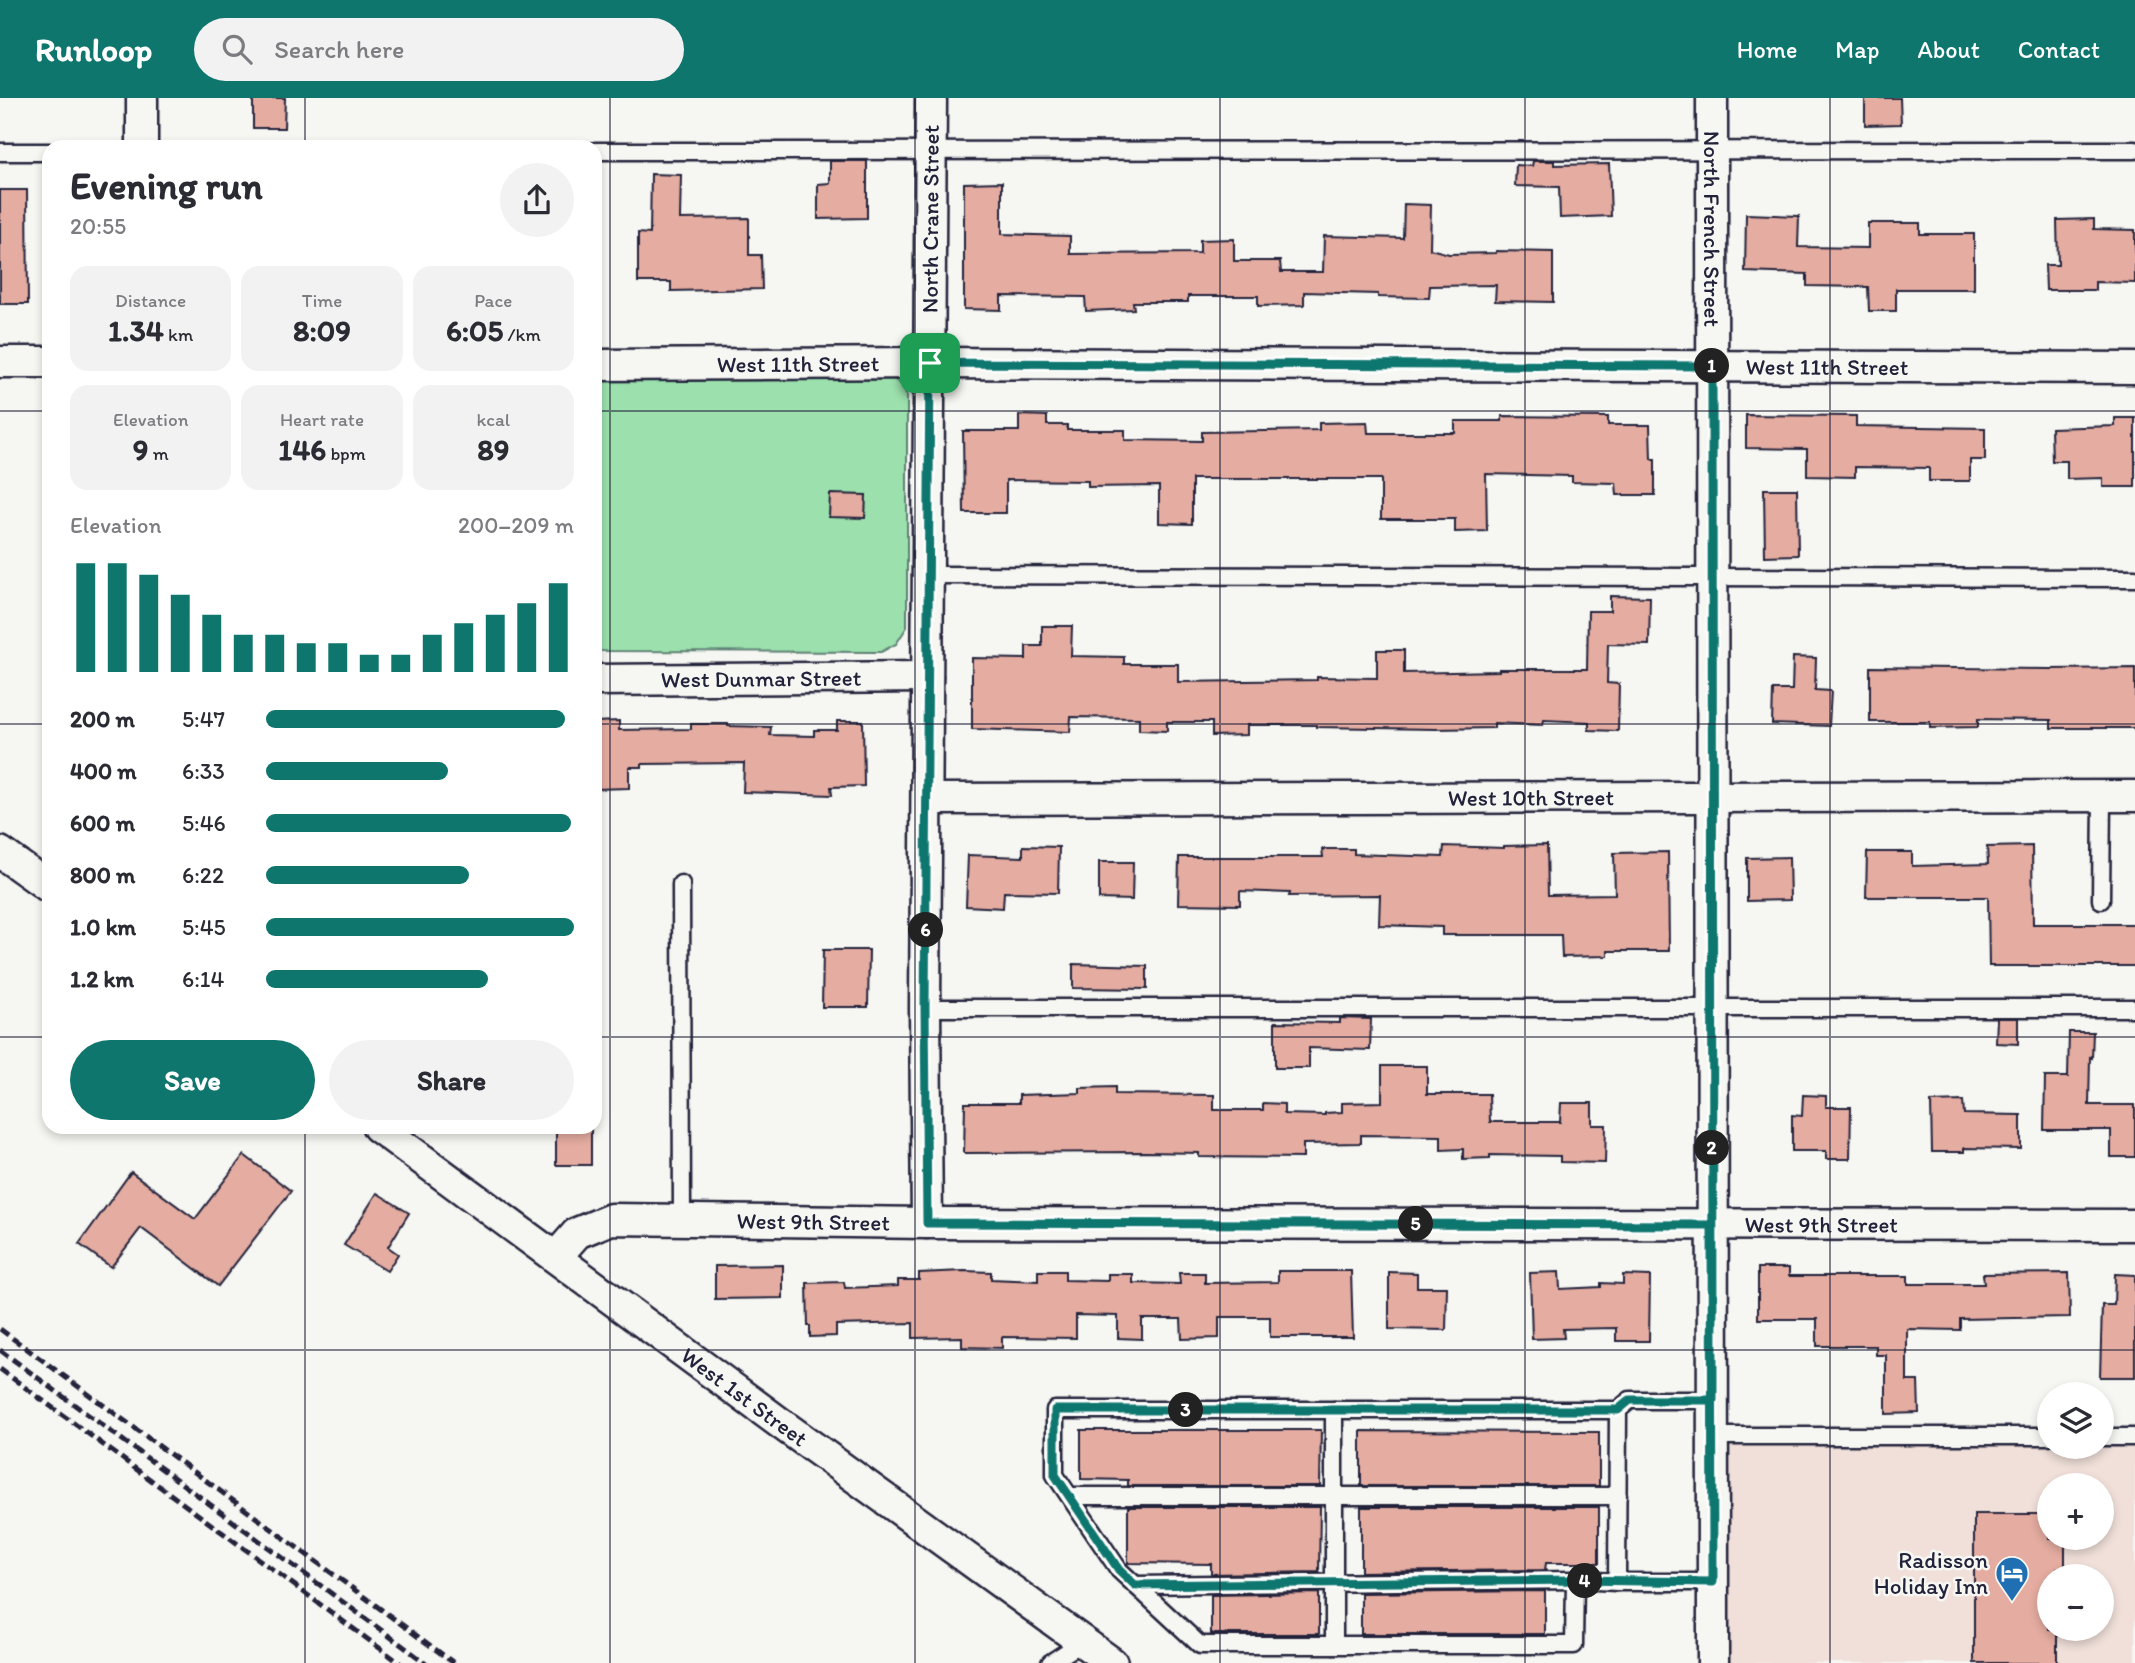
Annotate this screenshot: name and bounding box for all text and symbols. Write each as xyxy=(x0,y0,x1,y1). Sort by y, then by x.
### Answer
search box xyxy=(194,18,684,81)
text: Runloop xyxy=(35,30,152,69)
icon: search xyxy=(218,30,256,68)
text: Search here xyxy=(274,33,405,65)
text: Home xyxy=(1737,35,1797,64)
text: Map xyxy=(1835,35,1879,64)
text: About xyxy=(1917,35,1980,64)
text: Contact xyxy=(2018,35,2100,64)
street label: North Crane Street xyxy=(916,124,945,313)
street label: North French Street xyxy=(1698,131,1726,327)
text: Evening run xyxy=(70,163,263,209)
button: share xyxy=(500,163,574,237)
text: 20:55 xyxy=(70,212,126,240)
text: Distance xyxy=(115,289,186,312)
text: Time xyxy=(302,289,342,312)
text: Pace xyxy=(474,289,512,312)
text: 1.34 xyxy=(108,312,164,349)
text: 8:09 xyxy=(293,312,351,349)
text: 6:05 xyxy=(446,312,503,349)
text: km xyxy=(164,323,193,346)
text: /km xyxy=(503,323,541,346)
pin xyxy=(900,333,960,393)
icon: arrive xyxy=(911,344,949,382)
pin: 1 xyxy=(1694,348,1730,384)
street label: West 11th Street xyxy=(717,349,879,378)
street label: West 11th Street xyxy=(1746,352,1908,381)
text: 1 xyxy=(1707,354,1716,377)
text: Elevation xyxy=(113,408,188,431)
text: Heart rate xyxy=(280,408,364,431)
text: kcal xyxy=(476,408,510,431)
text: 9 xyxy=(133,431,148,468)
text: 146 xyxy=(278,431,326,468)
text: 89 xyxy=(477,431,509,468)
text: m xyxy=(148,442,169,465)
text: bpm xyxy=(326,442,366,465)
text: Elevation xyxy=(70,511,161,539)
text: 200–209 m xyxy=(458,511,574,539)
street label: West Dunmar Street xyxy=(661,664,862,693)
text: 200 m xyxy=(70,705,135,733)
text: 5:47 xyxy=(182,705,225,733)
text: 400 m xyxy=(70,757,137,785)
text: 6:33 xyxy=(182,757,225,785)
street label: West 10th Street xyxy=(1448,783,1614,812)
text: 600 m xyxy=(70,809,135,837)
text: 5:46 xyxy=(182,809,226,837)
text: 800 m xyxy=(70,861,135,889)
text: 6:22 xyxy=(182,861,224,889)
pin: 6 xyxy=(908,912,944,948)
text: 1.0 km xyxy=(70,913,136,941)
text: 5:45 xyxy=(182,913,226,941)
text: 6 xyxy=(920,918,931,941)
text: 1.2 km xyxy=(70,965,134,993)
text: 6:14 xyxy=(182,965,224,993)
button: Save xyxy=(70,1040,315,1120)
button: Share xyxy=(329,1040,574,1120)
pin: 2 xyxy=(1694,1130,1730,1166)
text: 2 xyxy=(1707,1136,1717,1159)
pin: 5 xyxy=(1398,1206,1434,1242)
street label: West 9th Street xyxy=(736,1207,890,1237)
street label: West 9th Street xyxy=(1745,1210,1898,1239)
text: 5 xyxy=(1411,1212,1420,1235)
street label: West 1st Street xyxy=(676,1341,813,1452)
map controls xyxy=(2037,1382,2114,1641)
button: layers xyxy=(2037,1382,2114,1459)
pin: 3 xyxy=(1168,1392,1204,1428)
text: 3 xyxy=(1180,1398,1191,1421)
button: + xyxy=(2037,1473,2114,1550)
place label: Radisson Holiday Inn xyxy=(1874,1546,1988,1600)
hotel icon: Radisson Holiday Inn xyxy=(1993,1554,2031,1603)
pin: 4 xyxy=(1568,1564,1602,1598)
button: − xyxy=(2037,1564,2114,1641)
text: 4 xyxy=(1579,1569,1590,1592)

